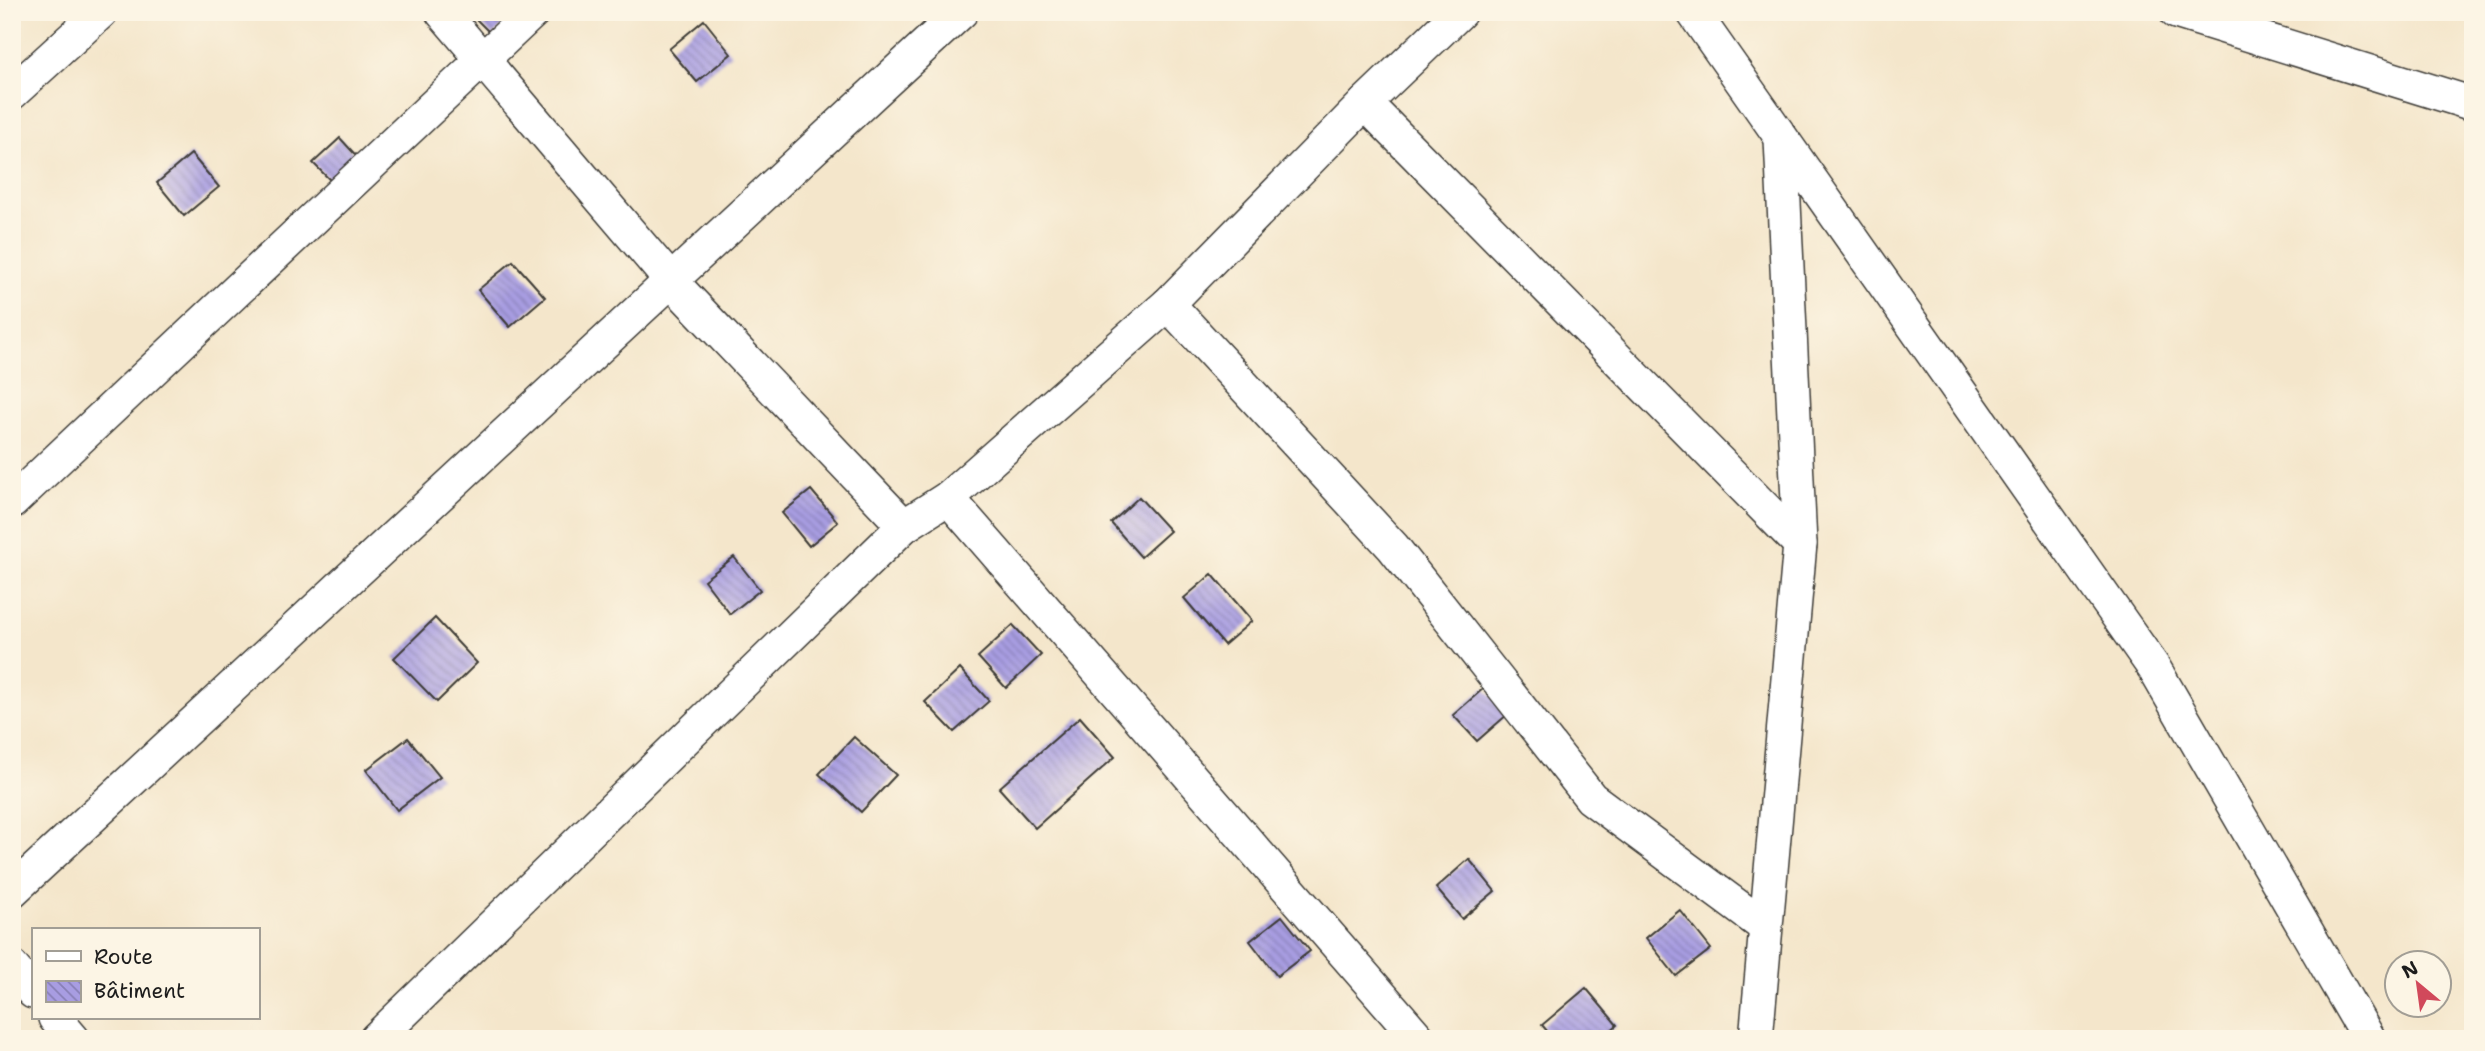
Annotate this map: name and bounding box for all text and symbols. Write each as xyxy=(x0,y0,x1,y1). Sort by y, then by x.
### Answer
legend xyxy=(32,928,259,1020)
text: Route xyxy=(94,943,153,971)
north arrow xyxy=(2384,950,2454,1020)
text: N xyxy=(2397,955,2423,984)
text: Bâtiment xyxy=(94,977,185,1005)

